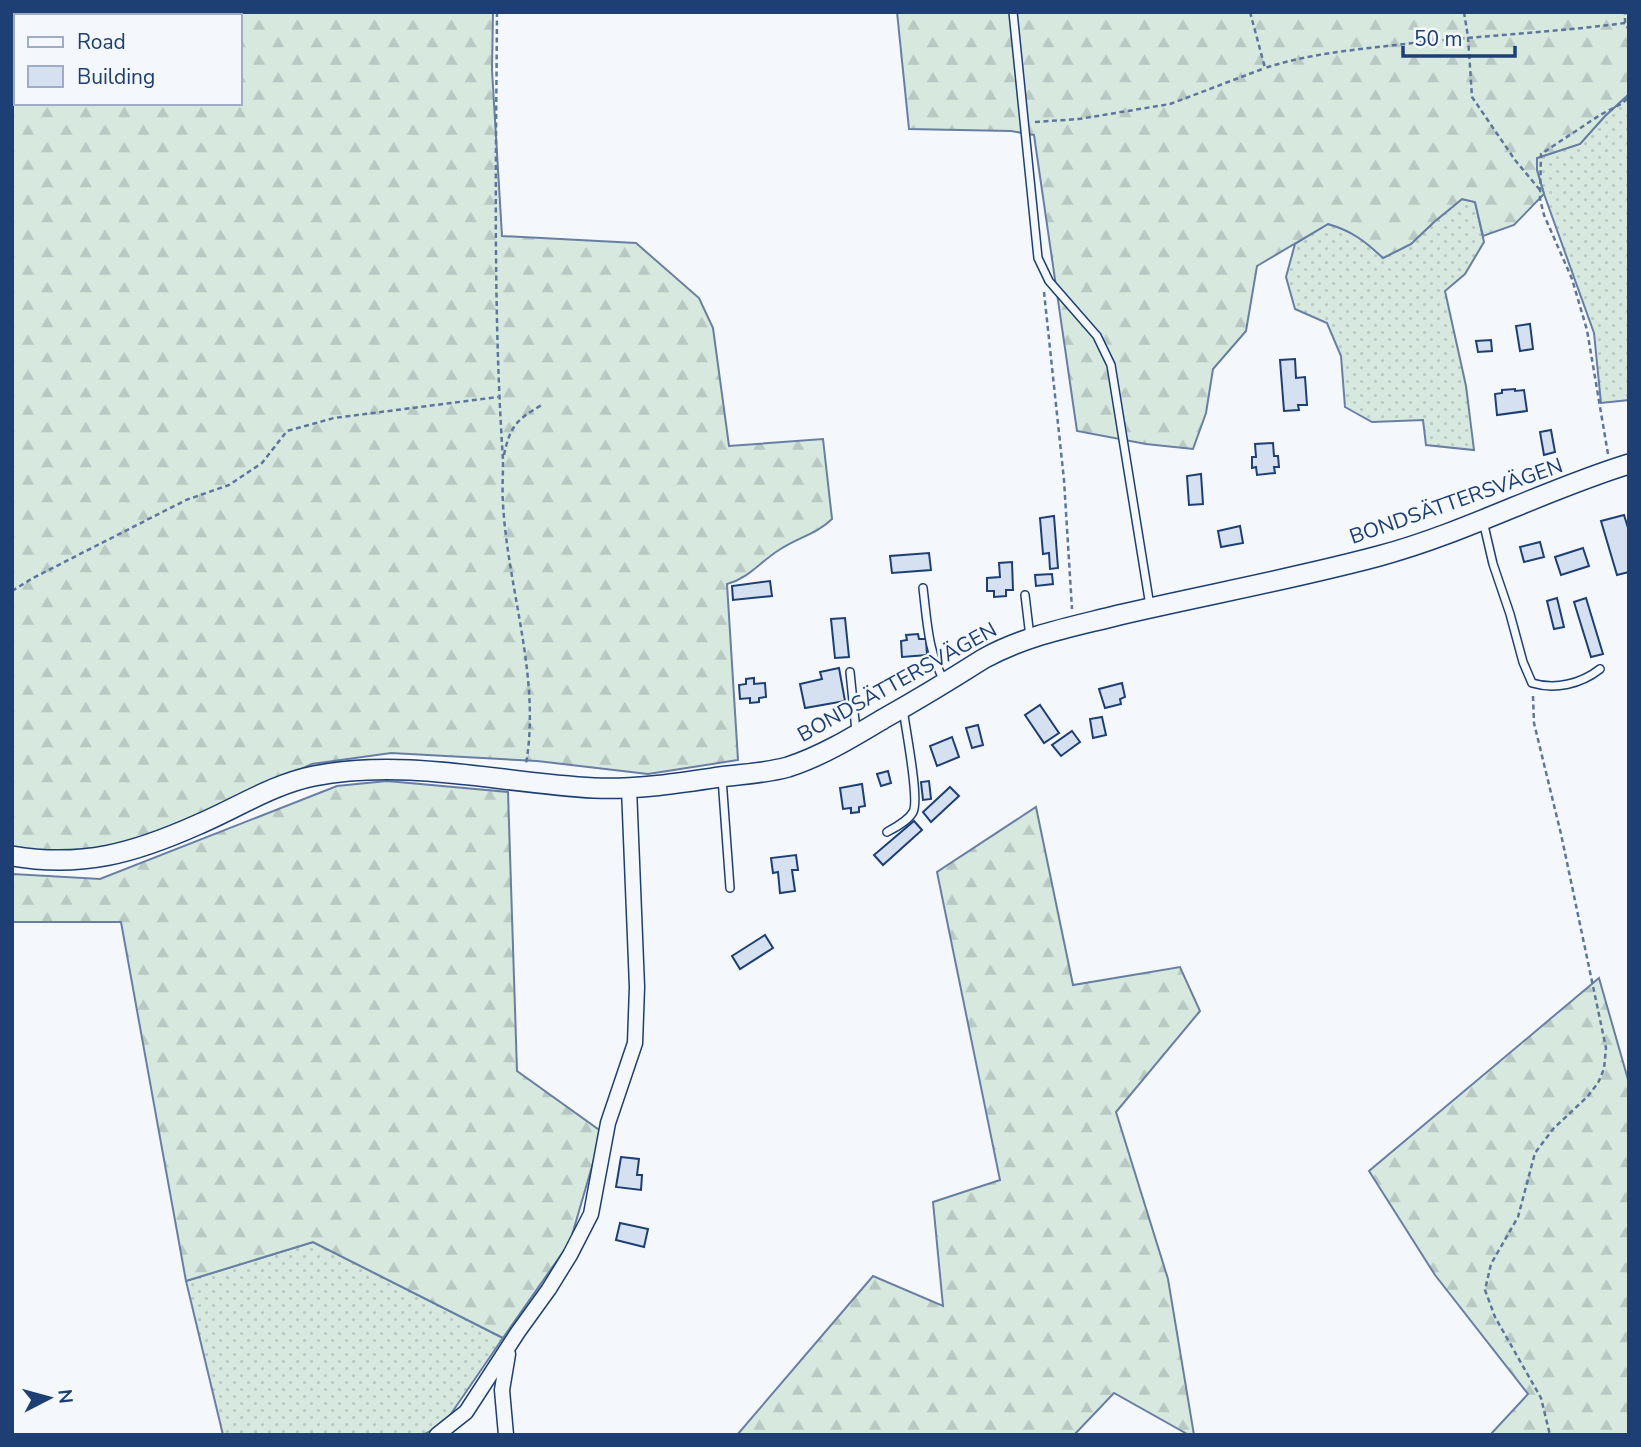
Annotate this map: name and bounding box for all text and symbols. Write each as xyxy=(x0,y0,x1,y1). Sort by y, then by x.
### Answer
legend xyxy=(14,14,242,105)
scale bar xyxy=(1403,14,1515,58)
text: 50 m xyxy=(1414,25,1463,53)
text: Road xyxy=(77,28,126,56)
text: Building xyxy=(77,63,155,91)
street label: BONDSÄTTERSVÄGEN xyxy=(1346,451,1566,551)
street label: BONDSÄTTERSVÄGEN xyxy=(792,615,1002,749)
north arrow xyxy=(14,1363,84,1433)
text: N xyxy=(51,1388,79,1405)

